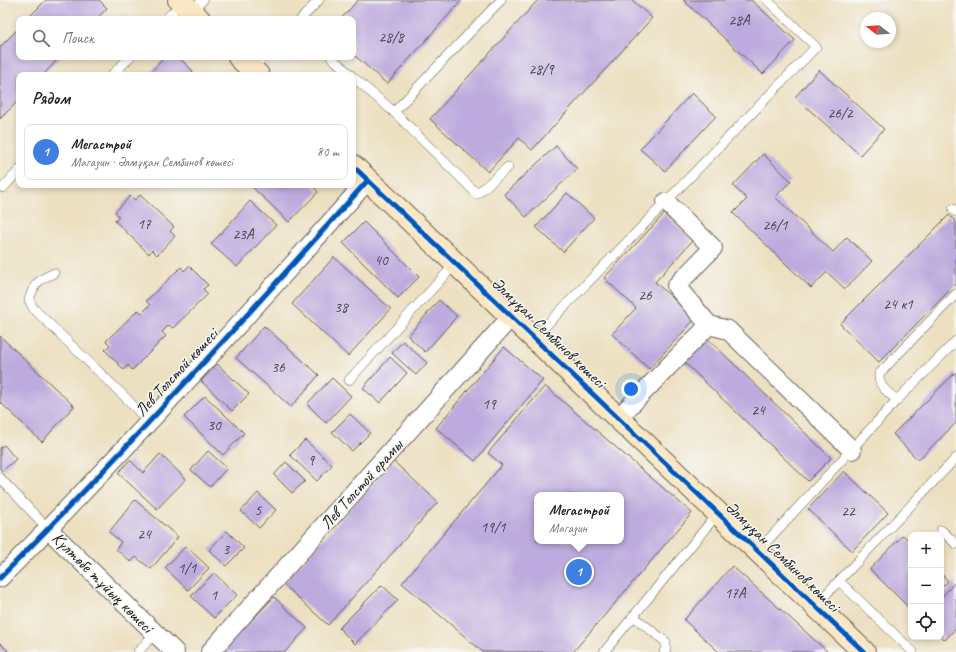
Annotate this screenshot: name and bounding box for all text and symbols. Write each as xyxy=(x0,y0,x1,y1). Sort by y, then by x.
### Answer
house number: 28А xyxy=(728,11,751,30)
north arrow xyxy=(860,12,896,48)
search box xyxy=(16,16,356,60)
icon: search xyxy=(30,27,52,49)
house number: 28/8 xyxy=(378,28,405,47)
text: Поиск xyxy=(62,29,94,48)
house number: 28/9 xyxy=(528,60,555,79)
text: Рядом xyxy=(32,88,70,109)
house number: 26/2 xyxy=(827,104,854,123)
text: Мегастрой xyxy=(71,135,131,154)
text: 1 xyxy=(43,144,49,160)
text: 80 m xyxy=(317,144,339,160)
text: Магазин · Әлмұқан Сембинов көшесі xyxy=(71,154,233,170)
house number: 17 xyxy=(137,215,152,234)
house number: 26/1 xyxy=(762,216,789,235)
house number: 23А xyxy=(232,225,255,244)
house number: 40 xyxy=(374,251,389,270)
street label: Әлмұқан Сембинов көшесі xyxy=(487,272,612,394)
house number: 26 xyxy=(638,286,653,305)
house number: 24 к1 xyxy=(883,295,914,314)
house number: 38 xyxy=(334,298,349,317)
street label: Лев Толстой көшесі xyxy=(130,323,224,421)
house number: 36 xyxy=(271,358,286,377)
your location xyxy=(621,379,641,399)
house number: 19 xyxy=(482,395,497,414)
house number: 24 xyxy=(751,401,766,420)
house number: 30 xyxy=(207,416,222,435)
street label: Лев Толстой орамы xyxy=(316,434,409,534)
house number: 9 xyxy=(308,451,316,470)
popup xyxy=(534,492,624,544)
street label: Әлмұқан Сембинов көшесі xyxy=(721,496,846,618)
house number: 5 xyxy=(255,501,263,520)
text: Мегастрой xyxy=(549,501,609,520)
house number: 22 xyxy=(841,502,856,521)
house number: 19/1 xyxy=(480,518,507,537)
text: Магазин xyxy=(549,520,587,536)
house number: 24 xyxy=(137,525,152,544)
street label: Күлтөбе тұйық көшесі xyxy=(48,528,159,638)
map controls xyxy=(908,532,944,640)
button: + xyxy=(908,532,944,568)
house number: 3 xyxy=(223,540,231,559)
pin: 1 xyxy=(566,557,592,587)
house number: 1/1 xyxy=(178,559,197,578)
button: − xyxy=(908,568,944,604)
house number: 17А xyxy=(724,584,747,603)
house number: 1 xyxy=(211,586,219,605)
button: locate xyxy=(908,604,944,640)

